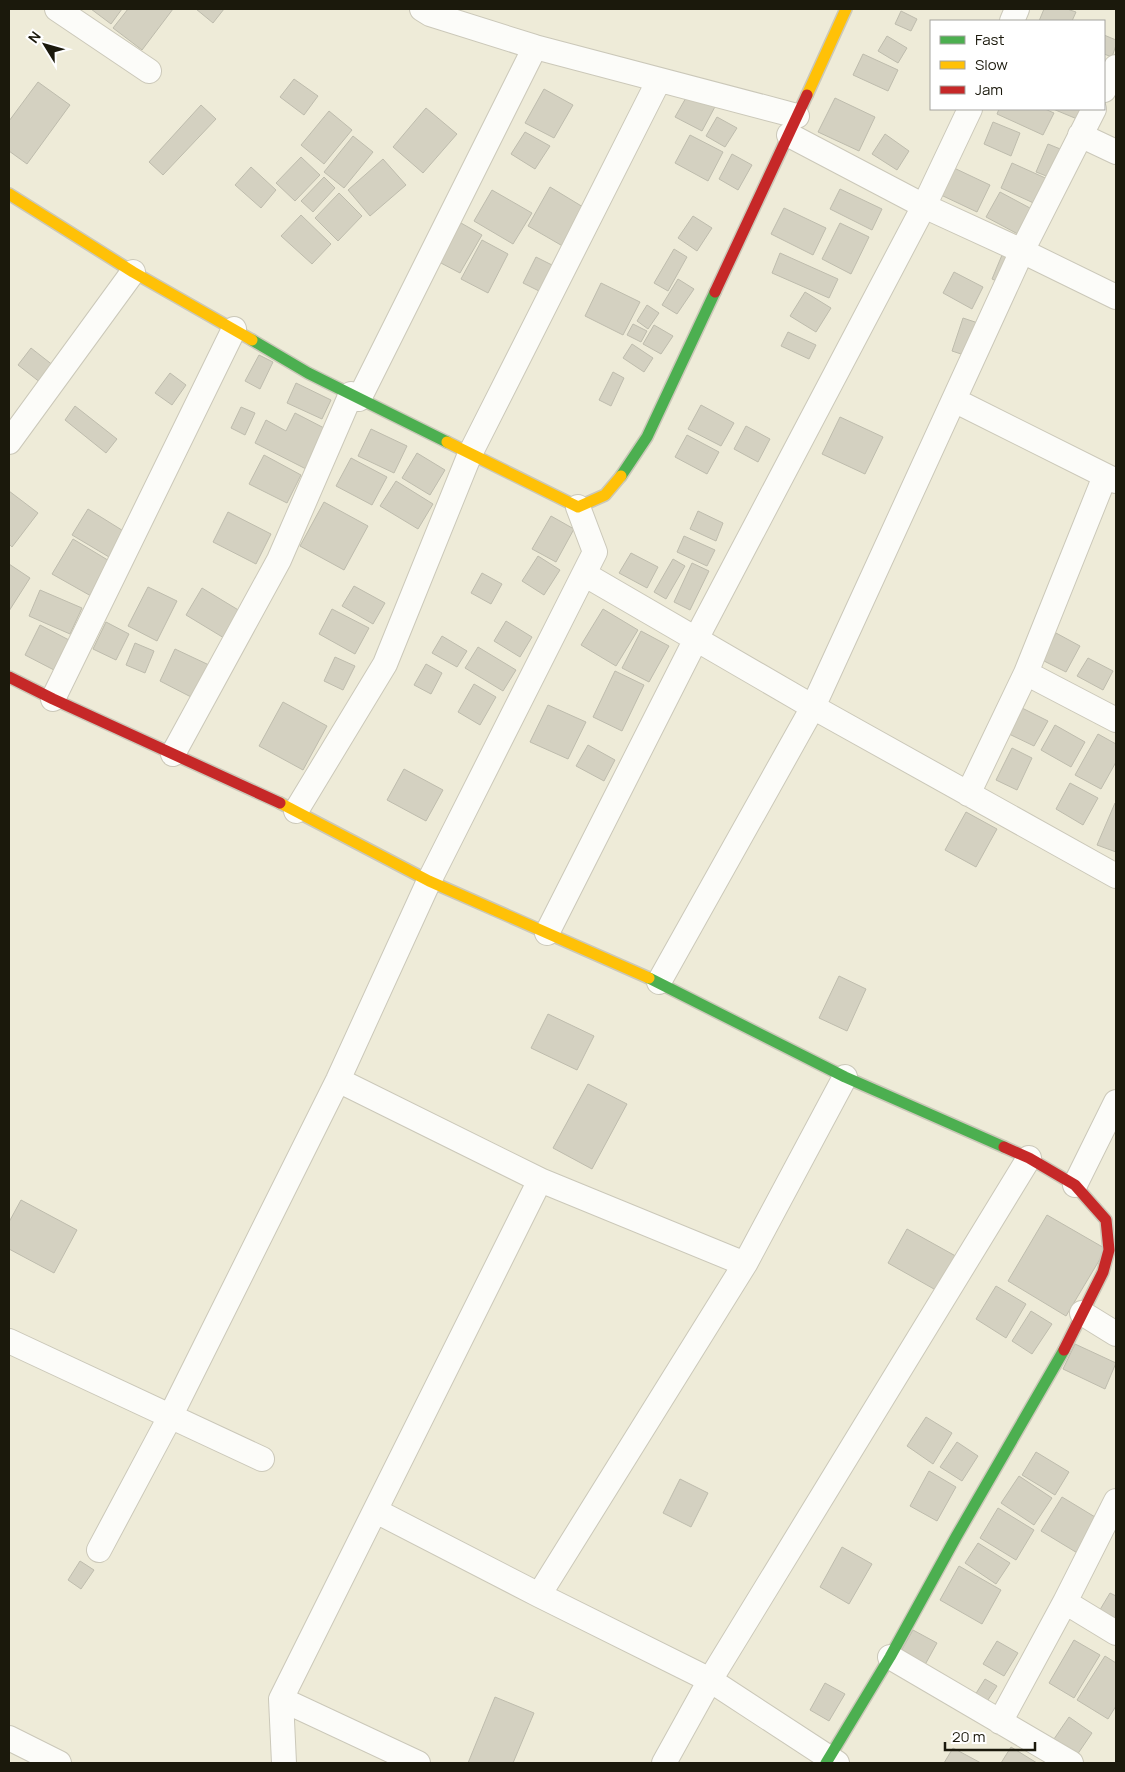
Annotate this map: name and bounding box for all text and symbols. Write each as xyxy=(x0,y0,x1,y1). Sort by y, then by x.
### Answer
north arrow xyxy=(20,20,70,70)
legend xyxy=(930,20,1105,110)
text: N xyxy=(24,27,45,47)
text: Fast xyxy=(975,29,1004,50)
text: Slow xyxy=(975,54,1008,75)
text: Jam xyxy=(975,79,1003,100)
scale bar xyxy=(945,1720,1035,1752)
text: 20 m xyxy=(952,1726,985,1747)

